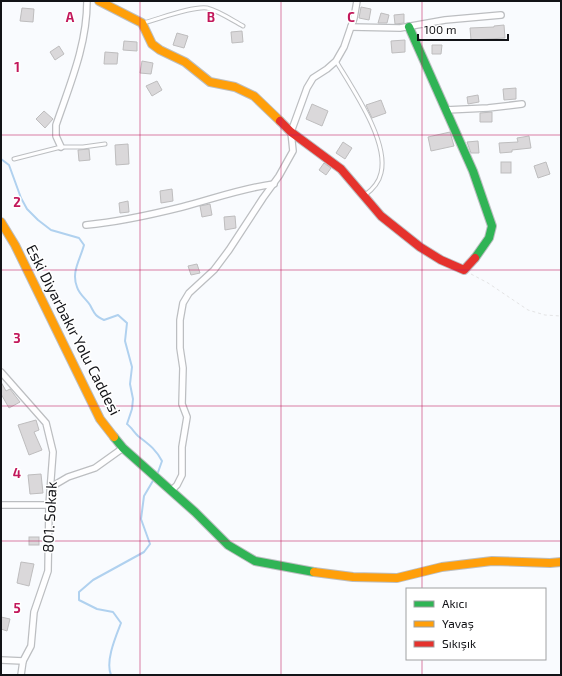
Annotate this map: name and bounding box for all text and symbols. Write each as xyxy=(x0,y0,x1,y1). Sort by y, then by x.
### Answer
text: A xyxy=(66,9,75,25)
text: B xyxy=(207,9,215,25)
text: C xyxy=(347,9,355,25)
scale bar xyxy=(418,16,508,42)
text: 100 m xyxy=(424,22,456,36)
text: 1 xyxy=(14,59,20,75)
text: 2 xyxy=(13,194,21,210)
street label: Eski Diyarbakır Yolu Caddesi xyxy=(23,241,125,418)
text: 3 xyxy=(13,330,21,346)
text: 4 xyxy=(13,465,21,481)
street label: 801. Sokak xyxy=(38,480,60,553)
legend xyxy=(406,588,546,660)
text: Akıcı xyxy=(442,596,467,610)
text: 5 xyxy=(13,600,21,616)
text: Yavaş xyxy=(442,616,474,631)
text: Sıkışık xyxy=(442,636,476,651)

